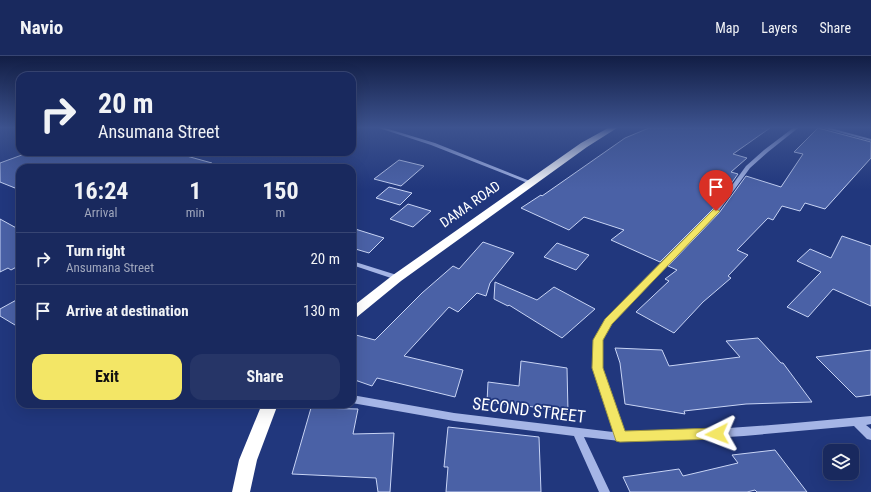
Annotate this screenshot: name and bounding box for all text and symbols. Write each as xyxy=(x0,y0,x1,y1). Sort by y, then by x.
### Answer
text: Navio xyxy=(20,16,63,39)
text: Map xyxy=(715,20,739,36)
text: Layers xyxy=(761,20,798,36)
text: Share xyxy=(820,20,851,36)
text: 20 m xyxy=(98,87,154,120)
icon: right xyxy=(32,88,84,140)
text: Ansumana Street xyxy=(98,121,220,142)
pin xyxy=(699,170,733,211)
icon: arrive xyxy=(705,176,727,198)
text: 16:24 xyxy=(73,177,128,205)
text: 1 xyxy=(189,177,201,205)
text: 150 xyxy=(262,177,299,205)
street label: DAMA ROAD xyxy=(437,177,503,231)
text: Arrival xyxy=(84,205,117,220)
text: min xyxy=(186,205,205,220)
text: m xyxy=(276,205,285,220)
text: Turn right xyxy=(66,242,125,260)
icon: right xyxy=(32,248,54,270)
text: 20 m xyxy=(310,250,340,268)
text: Ansumana Street xyxy=(66,260,154,275)
icon: arrive xyxy=(32,300,54,322)
text: Arrive at destination xyxy=(66,302,189,320)
text: 130 m xyxy=(303,302,340,320)
button: Exit xyxy=(32,354,182,400)
button: Share xyxy=(190,354,340,400)
street label: SECOND STREET xyxy=(471,393,587,427)
position arrow xyxy=(696,413,738,455)
map controls xyxy=(823,444,859,480)
button: layers xyxy=(823,444,859,480)

